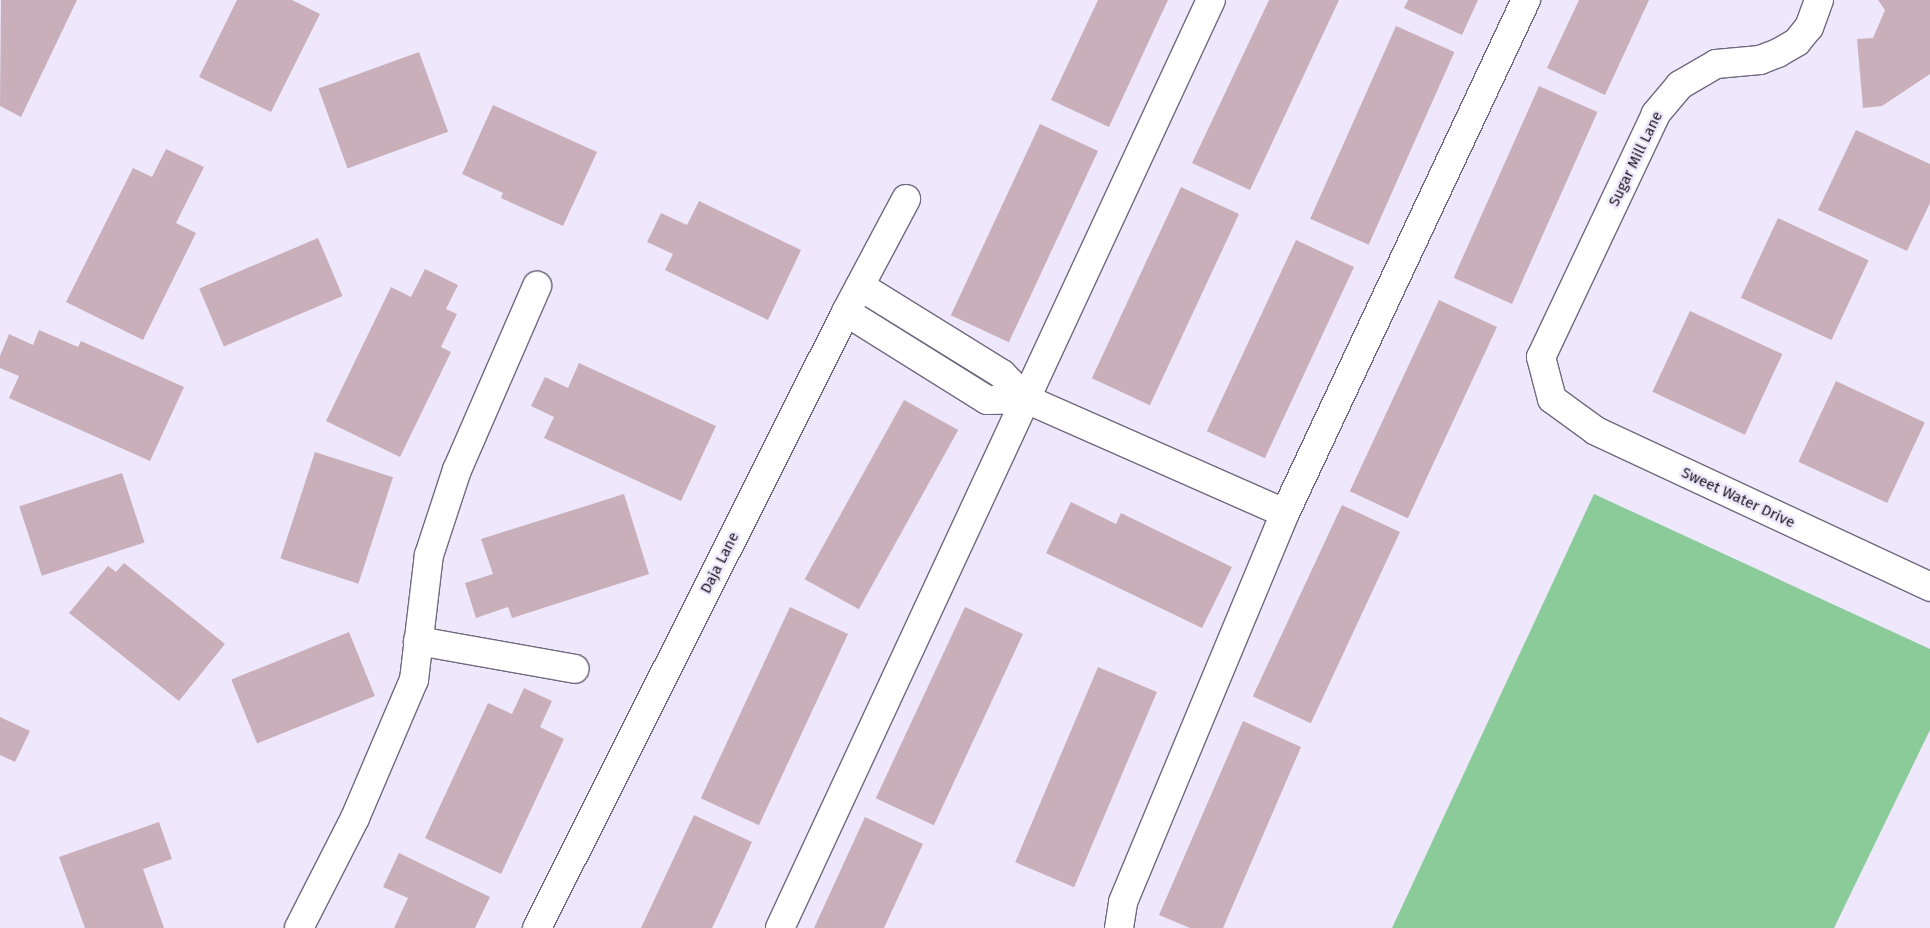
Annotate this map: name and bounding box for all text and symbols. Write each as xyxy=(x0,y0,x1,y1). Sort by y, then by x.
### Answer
street label: Sugar Mill Lane xyxy=(1605,109,1667,209)
street label: Sweet Water Drive xyxy=(1678,464,1798,532)
street label: Daja Lane xyxy=(697,529,743,597)

